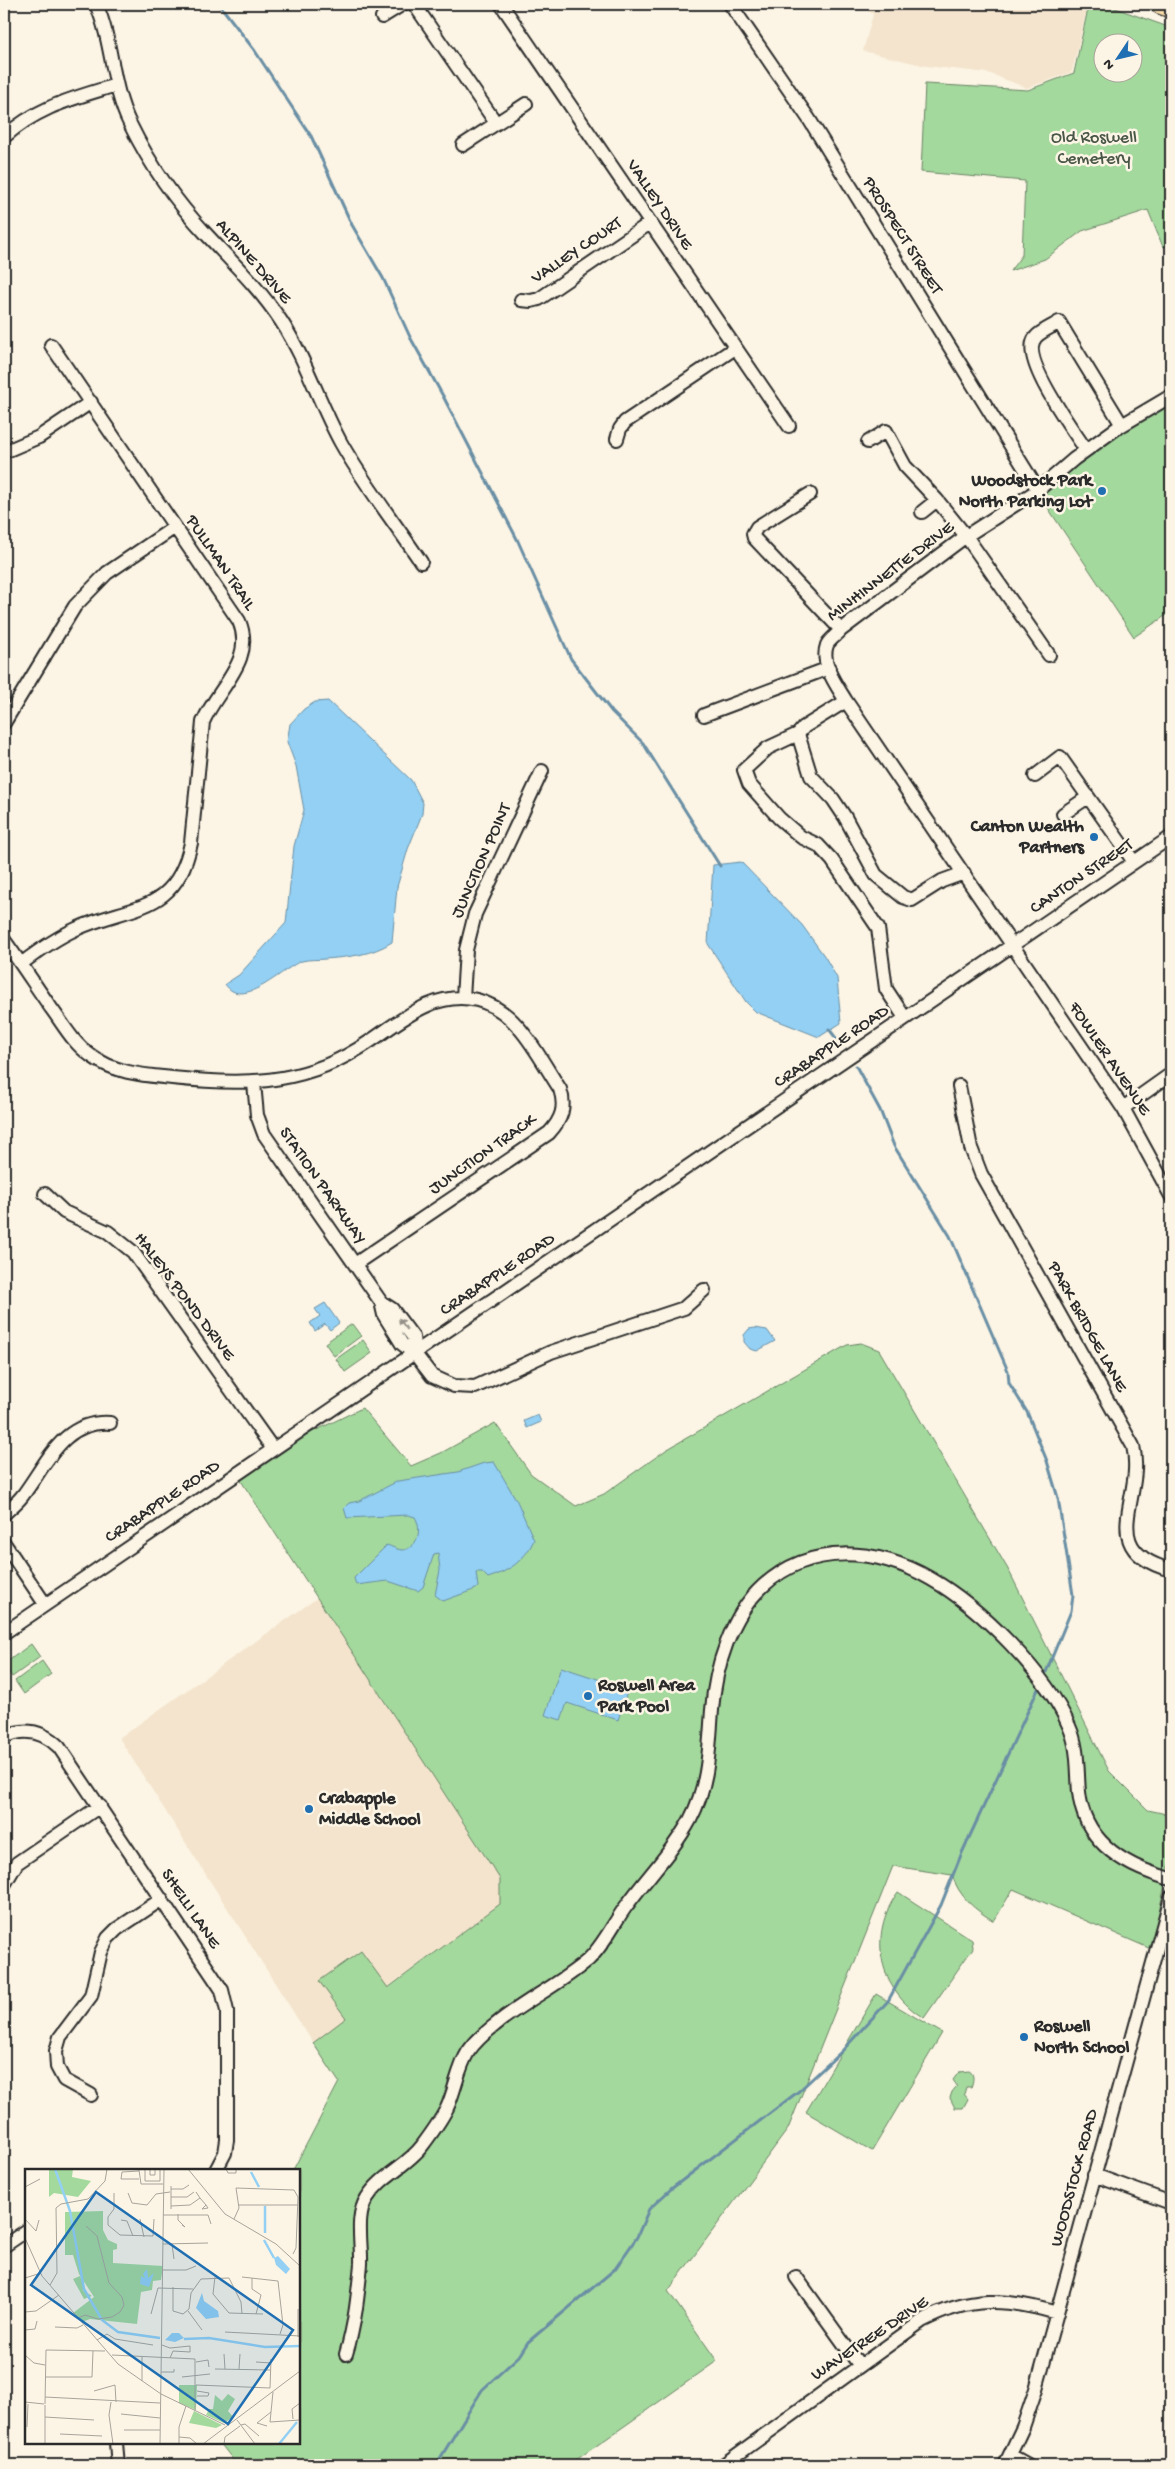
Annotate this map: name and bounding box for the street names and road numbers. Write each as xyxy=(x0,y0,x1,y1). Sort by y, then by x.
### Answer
street label: VALLEY DRIVE xyxy=(621,155,697,255)
street label: PROSPECT STREET xyxy=(857,172,947,300)
street label: VALLEY COURT xyxy=(527,212,627,290)
street label: ALPINE DRIVE xyxy=(210,215,296,309)
street label: PULLMAN TRAIL xyxy=(180,510,260,616)
street label: MINHINNETTE DRIVE xyxy=(823,517,959,627)
street label: JUNCTION POINT xyxy=(447,799,517,922)
street label: CANTON STREET xyxy=(1026,834,1138,919)
street label: FOWLER AVENUE xyxy=(1063,998,1155,1120)
street label: CRABAPPLE ROAD xyxy=(771,1001,894,1093)
street label: JUNCTION TRACK xyxy=(425,1109,542,1200)
street label: STATION PARKWAY xyxy=(274,1123,370,1249)
street label: HALEYS POND DRIVE xyxy=(129,1229,239,1366)
street label: CRABAPPLE ROAD xyxy=(437,1229,560,1321)
street label: PARK BRIDGE LANE xyxy=(1042,1257,1132,1397)
street label: CRABAPPLE ROAD xyxy=(102,1456,225,1548)
street label: SHELLI LANE xyxy=(156,1865,225,1954)
street label: WOODSTOCK ROAD xyxy=(1047,2107,1104,2249)
street label: WAVETREE DRIVE xyxy=(807,2292,933,2386)

